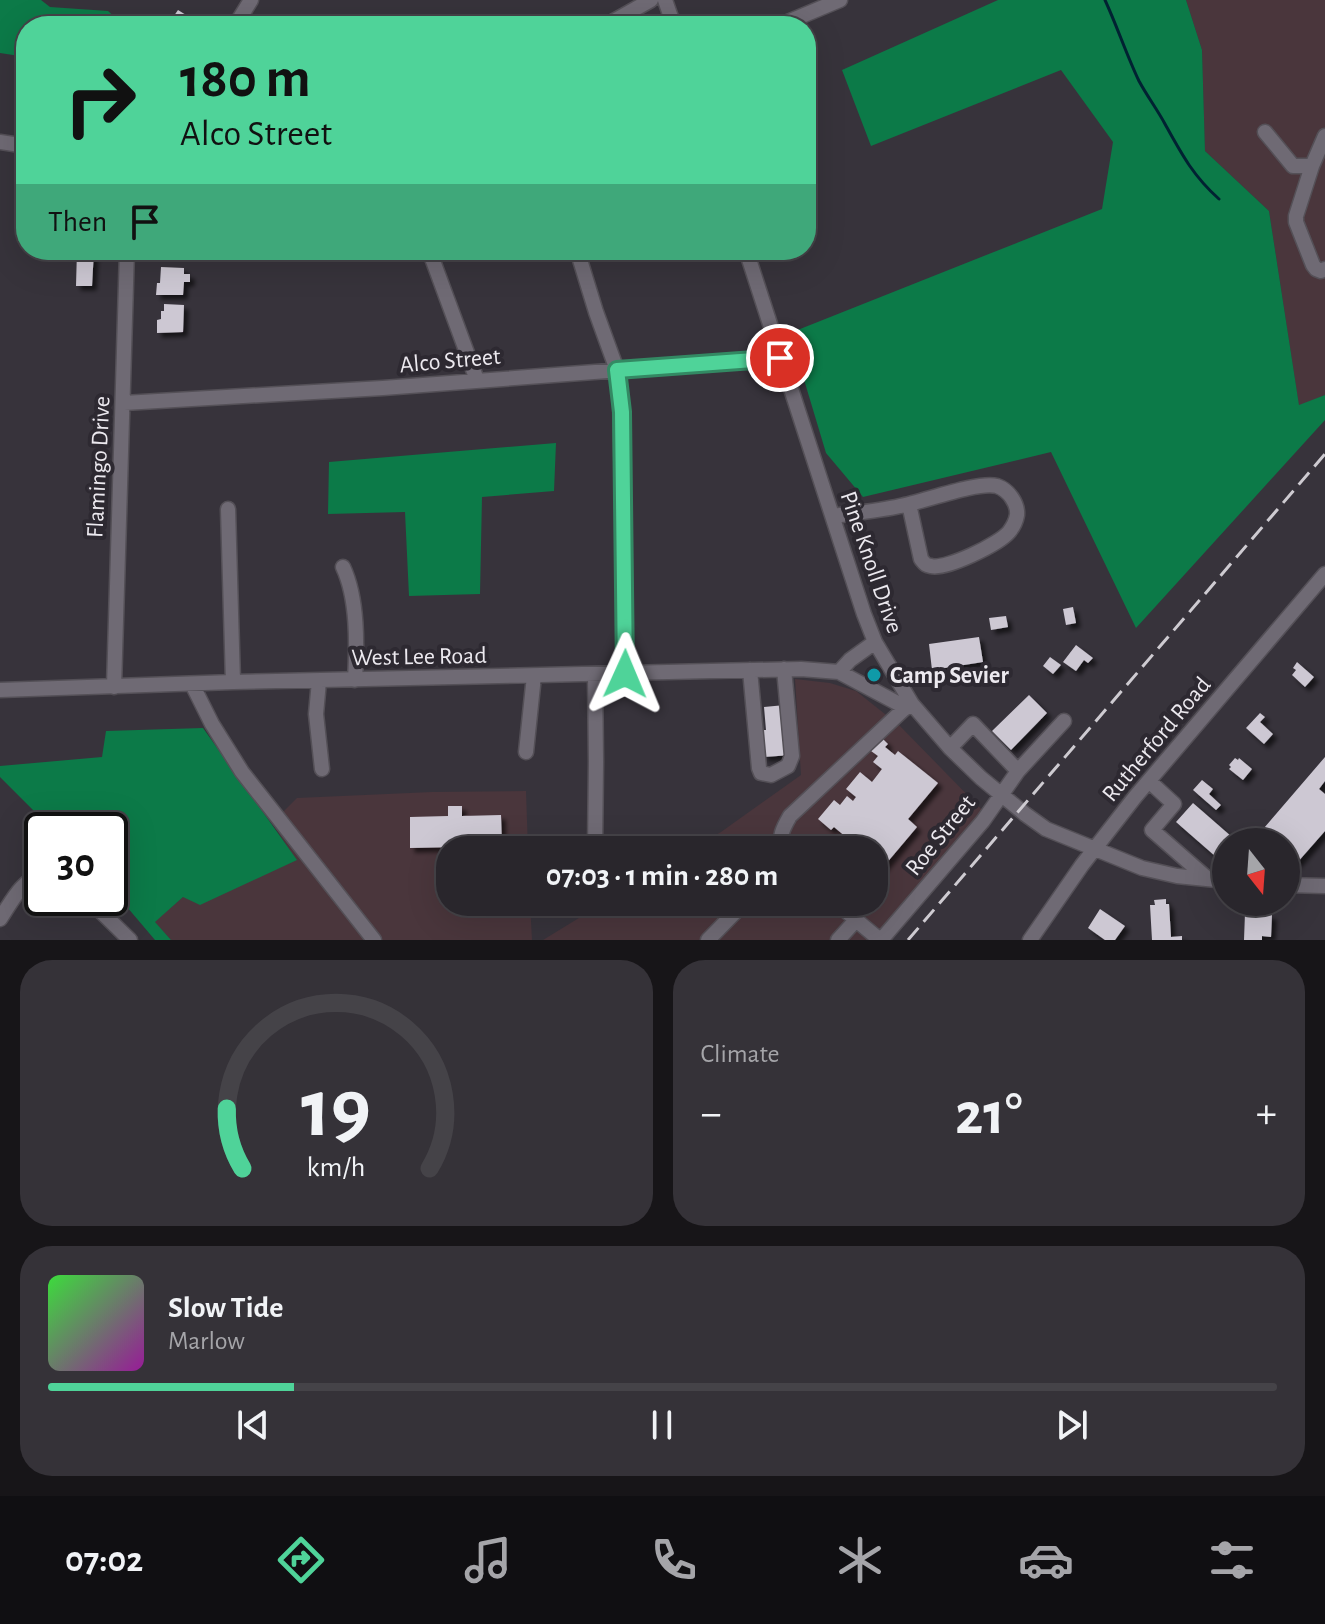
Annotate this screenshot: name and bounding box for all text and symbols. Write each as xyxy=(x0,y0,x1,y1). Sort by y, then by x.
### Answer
icon: right xyxy=(48,48,152,152)
text: 180 m xyxy=(180,51,311,107)
text: Alco Street xyxy=(180,116,332,152)
icon: arrive xyxy=(123,200,167,244)
text: Then xyxy=(48,207,107,237)
pin xyxy=(746,324,814,392)
icon: arrive xyxy=(758,336,802,380)
street label: Alco Street xyxy=(399,345,502,377)
street label: Flamingo Drive xyxy=(83,396,115,539)
street label: Pine Knoll Drive xyxy=(836,488,907,636)
position arrow xyxy=(583,632,667,716)
street label: West Lee Road xyxy=(351,644,487,670)
place label: Camp Sevier xyxy=(890,664,1009,688)
marker: Camp Sevier xyxy=(865,666,883,684)
street label: Rutherford Road xyxy=(1098,673,1216,806)
street label: Roe Street xyxy=(901,791,980,880)
speed limit sign: 30 xyxy=(24,812,128,916)
north arrow xyxy=(1212,828,1300,916)
map controls xyxy=(1212,828,1300,916)
text: 07:03 · 1 min · 280 m xyxy=(546,861,778,891)
text: Climate xyxy=(701,1041,779,1067)
text: 19 xyxy=(301,1068,371,1152)
text: 21° xyxy=(955,1085,1022,1145)
text: − xyxy=(701,1092,722,1136)
text: + xyxy=(1256,1092,1277,1136)
text: km/h xyxy=(307,1153,366,1182)
text: Slow Tide xyxy=(168,1293,283,1323)
text: Marlow xyxy=(168,1328,245,1354)
icon: previous xyxy=(231,1403,275,1447)
icon: pause xyxy=(640,1403,684,1447)
icon: next xyxy=(1050,1403,1094,1447)
icon: directions xyxy=(273,1532,329,1588)
icon: music xyxy=(460,1532,516,1588)
icon: phone xyxy=(646,1532,702,1588)
icon: climate xyxy=(832,1532,888,1588)
icon: car xyxy=(1018,1532,1074,1588)
icon: filters xyxy=(1204,1532,1260,1588)
text: 07:02 xyxy=(65,1542,143,1578)

